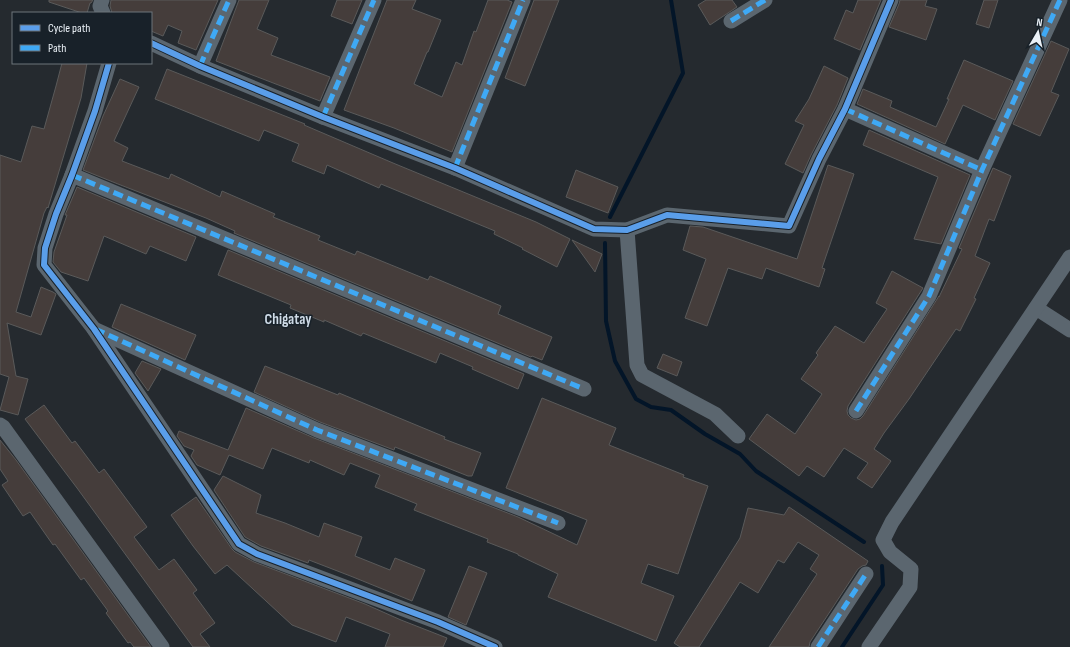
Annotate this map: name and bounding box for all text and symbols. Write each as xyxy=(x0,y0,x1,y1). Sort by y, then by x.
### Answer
legend xyxy=(12,12,152,64)
north arrow xyxy=(1018,12,1058,52)
text: N xyxy=(1036,16,1044,30)
text: Cycle path xyxy=(48,21,90,36)
text: Path xyxy=(48,41,66,56)
district label: Chigatay xyxy=(265,310,312,329)

